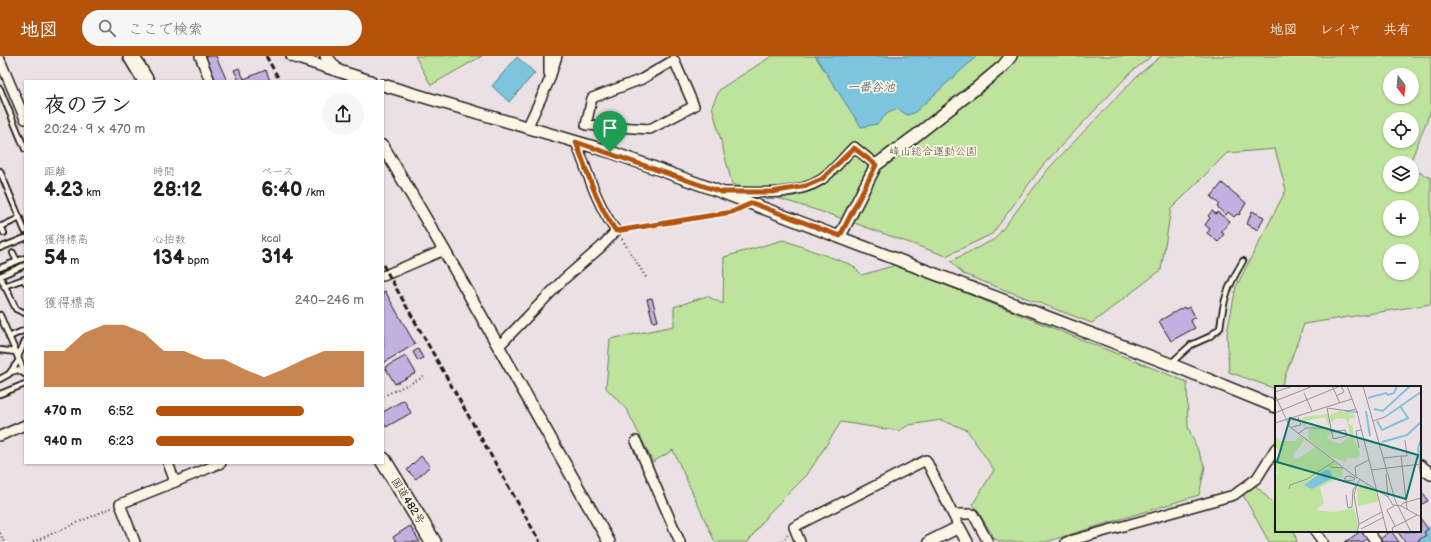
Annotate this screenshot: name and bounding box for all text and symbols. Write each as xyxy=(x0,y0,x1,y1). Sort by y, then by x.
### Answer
search box xyxy=(82,10,362,46)
icon: search xyxy=(96,17,118,39)
text: 地図 xyxy=(20,19,58,42)
text: ここで検索 xyxy=(128,20,203,39)
text: 地図 xyxy=(1270,21,1298,38)
text: レイヤ xyxy=(1320,21,1361,38)
text: 共有 xyxy=(1383,21,1411,38)
north arrow xyxy=(1383,68,1419,104)
map controls xyxy=(1383,68,1419,280)
water label: 一番谷池 xyxy=(847,80,896,95)
text: 夜のラン xyxy=(44,92,132,119)
button: share xyxy=(322,93,364,135)
pin xyxy=(593,111,627,152)
button: locate xyxy=(1383,112,1419,148)
icon: arrive xyxy=(599,117,621,139)
text: 20:24 · 9 × 470 m xyxy=(44,121,145,137)
park label: 峰山総合運動公園 xyxy=(889,145,977,158)
button: layers xyxy=(1383,156,1419,192)
text: 距離 xyxy=(44,165,66,178)
text: 時間 xyxy=(153,165,175,178)
text: ペース xyxy=(261,165,294,178)
text: 4.23 xyxy=(44,178,83,202)
text: 28:12 xyxy=(153,178,202,202)
text: 6:40 xyxy=(261,178,303,202)
text: km xyxy=(83,186,101,199)
text: /km xyxy=(303,186,325,199)
button: + xyxy=(1383,200,1419,236)
text: kcal xyxy=(261,232,281,245)
text: 獲得標高 xyxy=(44,233,88,246)
text: 心拍数 xyxy=(153,233,186,246)
button: − xyxy=(1383,244,1419,280)
text: 314 xyxy=(261,245,293,269)
text: 54 xyxy=(44,246,67,270)
text: 134 xyxy=(153,246,185,270)
text: m xyxy=(67,254,79,267)
text: bpm xyxy=(185,254,209,267)
text: 240–246 m xyxy=(295,292,364,308)
text: 獲得標高 xyxy=(44,295,96,311)
inset map xyxy=(1275,386,1421,532)
text: 470 m xyxy=(44,403,82,419)
text: 6:52 xyxy=(108,403,134,419)
text: 940 m xyxy=(44,433,82,449)
text: 6:23 xyxy=(108,433,134,449)
street label: 国道482号 xyxy=(389,475,427,527)

